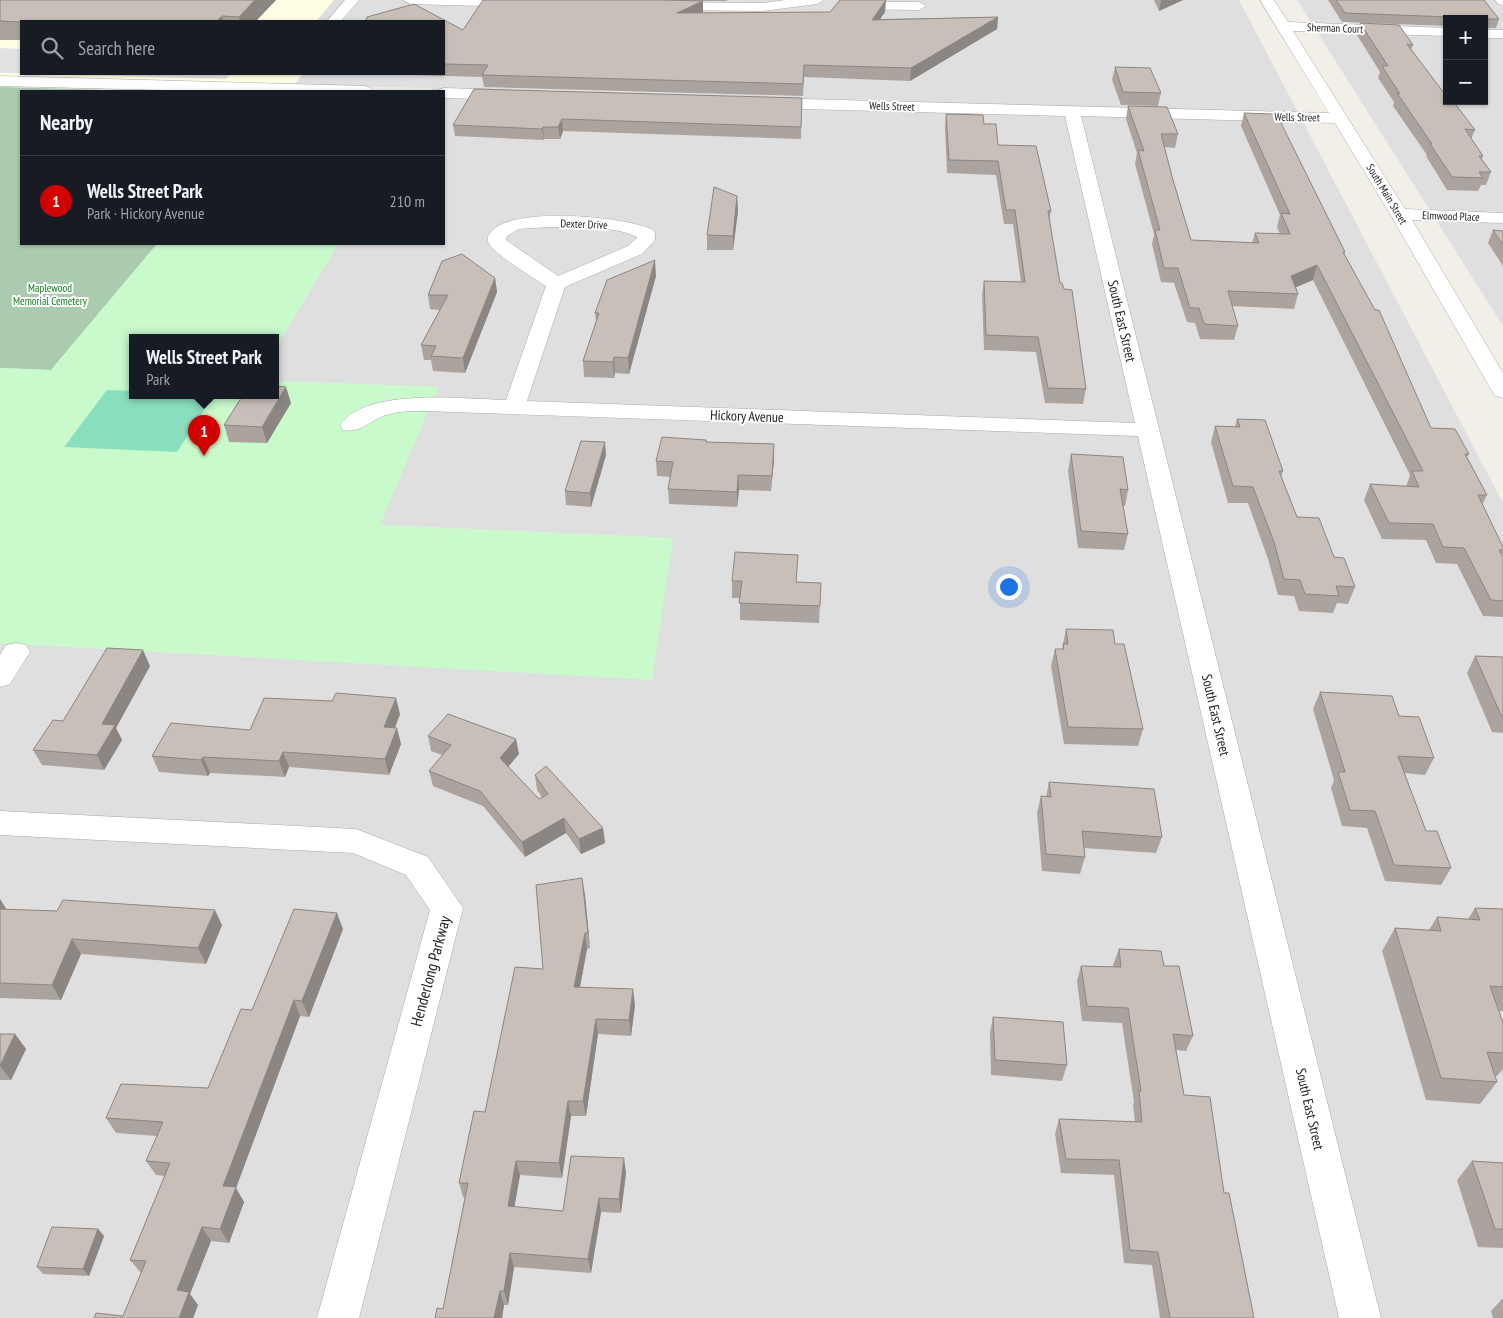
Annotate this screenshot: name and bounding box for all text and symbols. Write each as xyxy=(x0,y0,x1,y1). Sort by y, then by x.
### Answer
map controls xyxy=(1443,15,1488,105)
button: + xyxy=(1443,15,1488,60)
search box xyxy=(20,20,445,75)
street label: Sherman Court xyxy=(1307,20,1363,36)
icon: search xyxy=(38,34,66,62)
text: Search here xyxy=(78,36,155,60)
button: − xyxy=(1443,60,1488,105)
street label: Wells Street xyxy=(869,98,915,114)
text: Nearby xyxy=(40,109,93,136)
street label: Wells Street xyxy=(1274,110,1320,124)
street label: South Main Street xyxy=(1363,161,1411,227)
text: Wells Street Park xyxy=(87,179,203,203)
text: 1 xyxy=(52,191,60,211)
text: 210 m xyxy=(390,191,425,211)
text: Park · Hickory Avenue xyxy=(87,203,205,223)
street label: Elmwood Place xyxy=(1422,208,1480,224)
street label: Dexter Drive xyxy=(560,216,608,232)
street label: South East Street xyxy=(1104,278,1140,364)
park label: Maplewood Memorial Cemetery xyxy=(13,281,88,308)
popup xyxy=(129,334,279,399)
text: Wells Street Park xyxy=(146,345,262,369)
text: Park xyxy=(146,369,170,389)
street label: Hickory Avenue xyxy=(710,406,784,426)
pin: 1 xyxy=(188,415,220,456)
your location xyxy=(996,574,1022,600)
street label: South East Street xyxy=(1198,672,1234,758)
street label: Henderlong Parkway xyxy=(406,913,454,1029)
street label: South East Street xyxy=(1292,1066,1328,1152)

